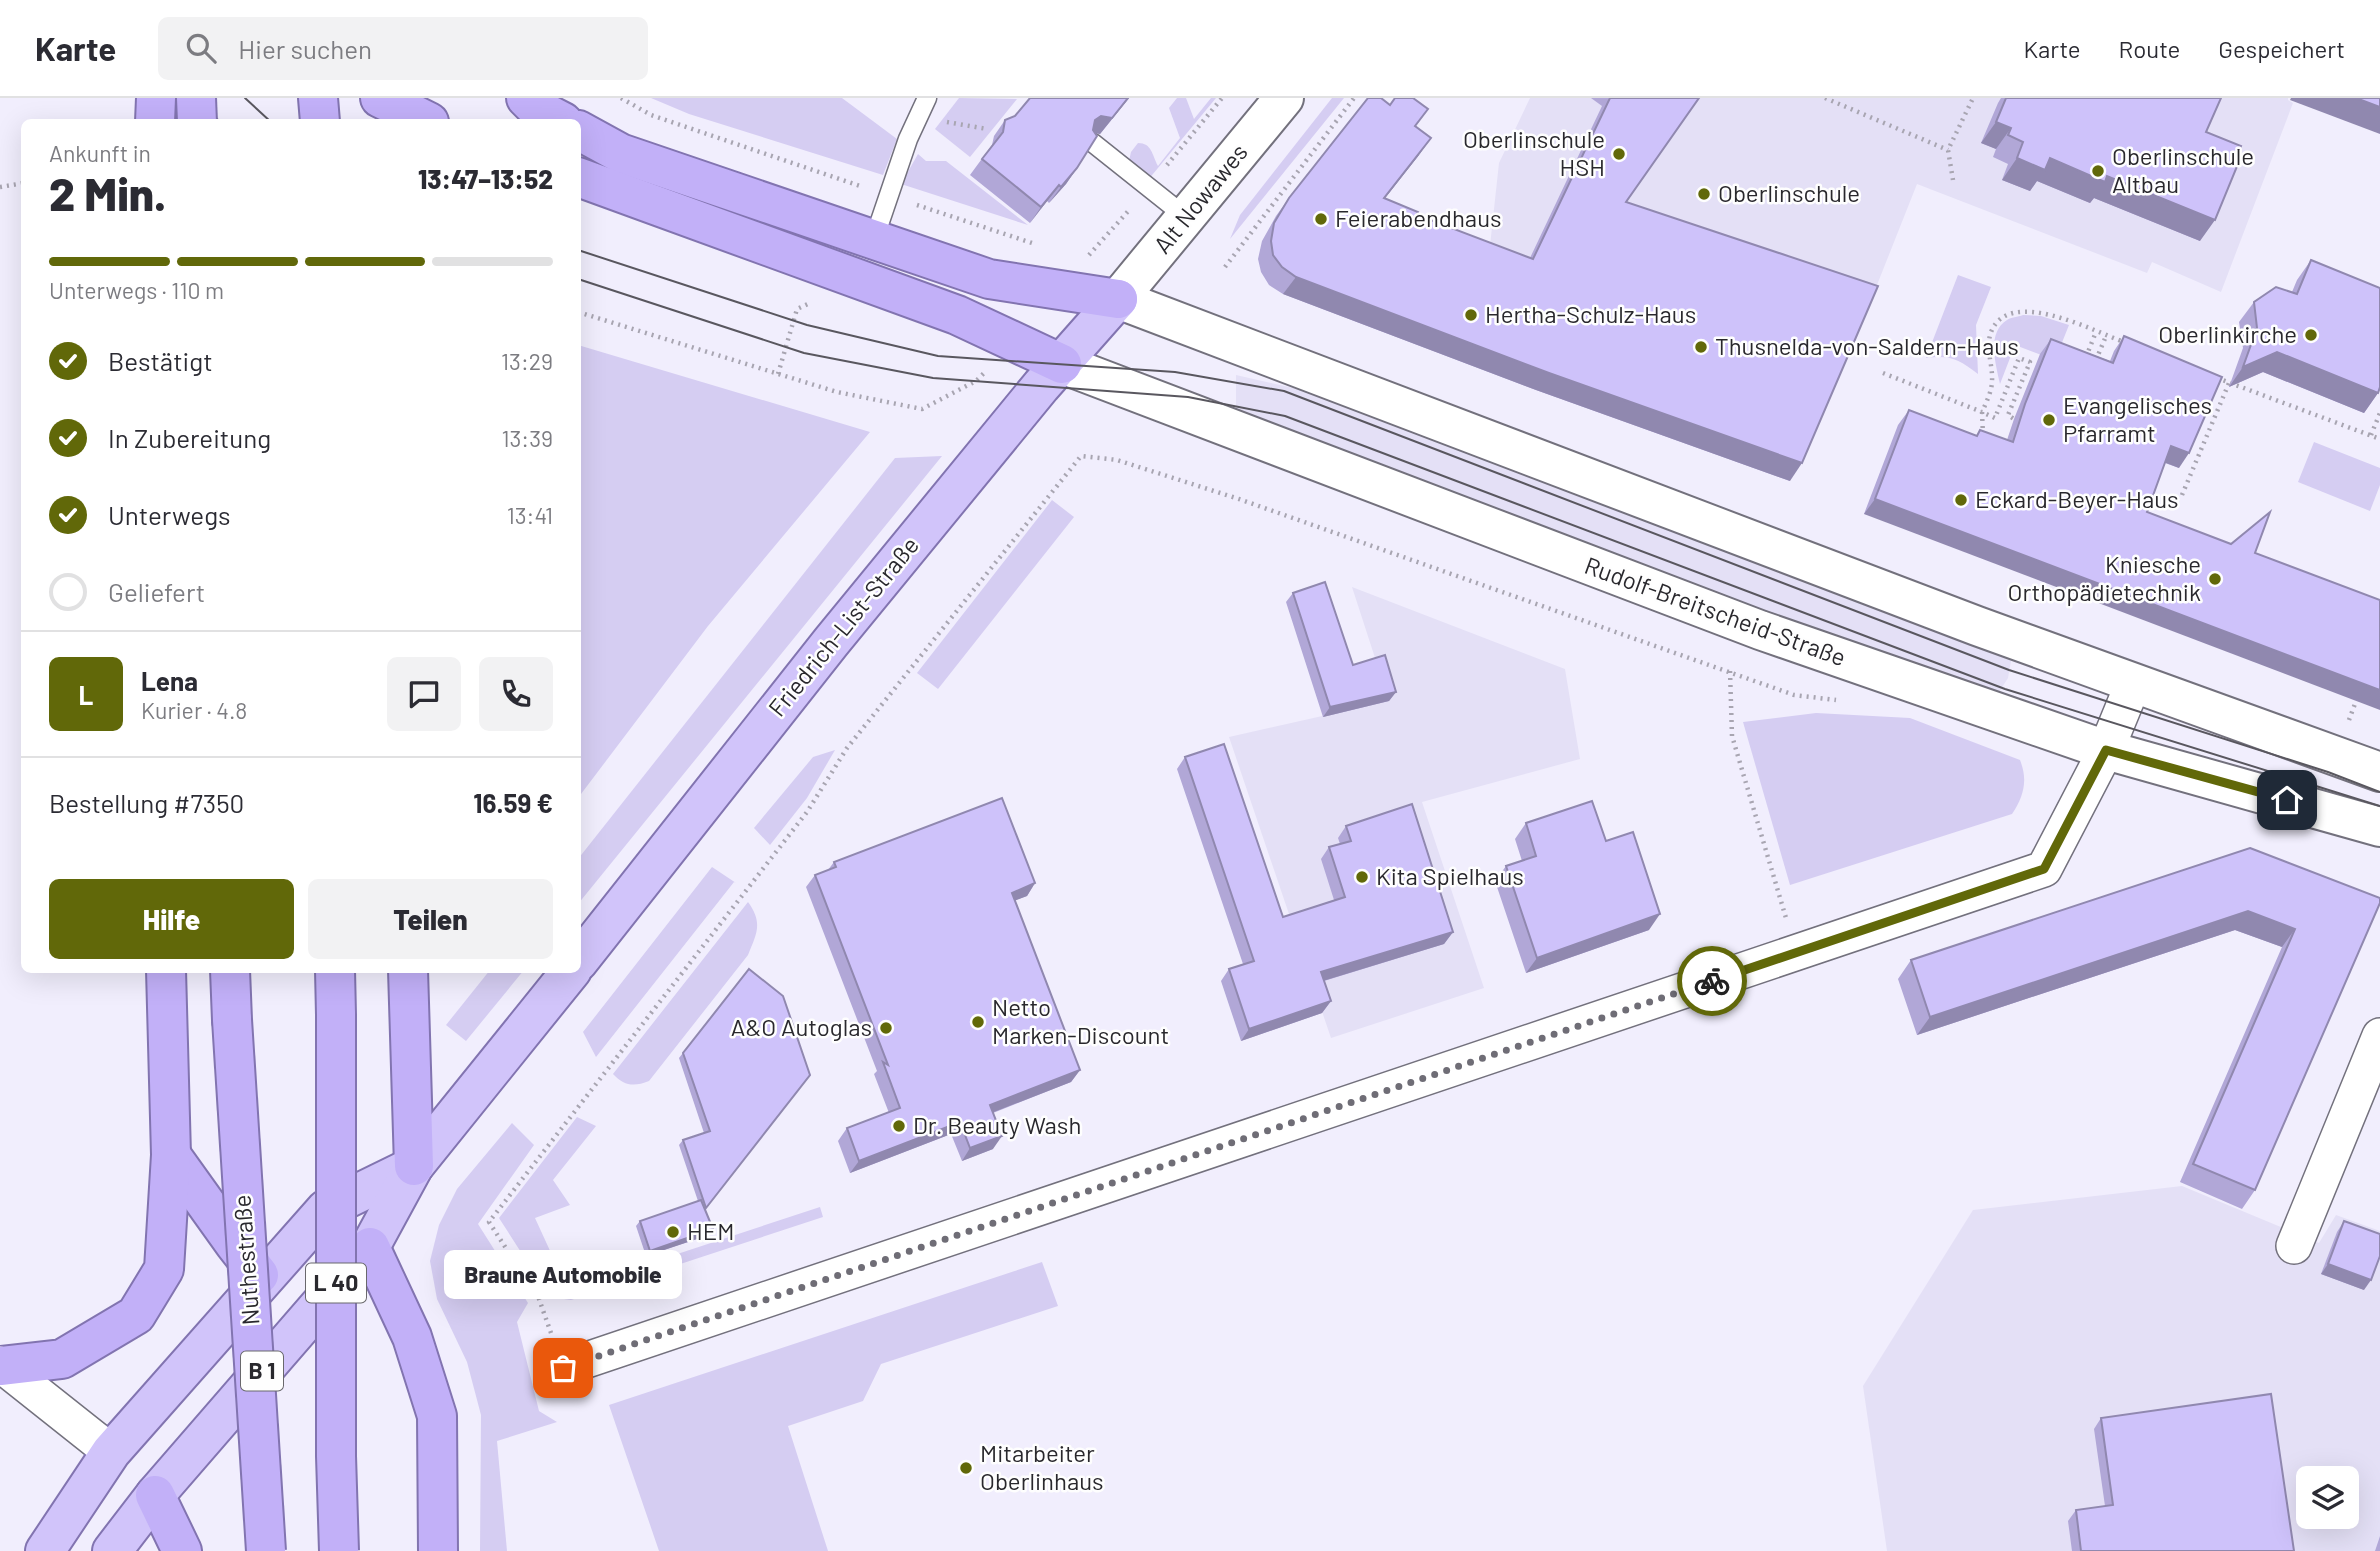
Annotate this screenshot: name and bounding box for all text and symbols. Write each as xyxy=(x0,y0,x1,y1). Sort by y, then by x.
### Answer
search box xyxy=(158,17,648,80)
text: Karte xyxy=(35,28,116,68)
icon: search xyxy=(182,29,220,67)
text: Hier suchen xyxy=(238,33,372,64)
text: Karte xyxy=(2023,34,2081,63)
text: Route xyxy=(2119,34,2180,63)
text: Gespeichert xyxy=(2218,34,2345,63)
place label: Oberlinschule HSH xyxy=(1463,124,1605,181)
street label: Alt Nowawes xyxy=(1147,137,1253,259)
text: Ankunft in xyxy=(49,139,151,167)
place label: Oberlinschule Altbau xyxy=(2112,141,2254,198)
marker: Oberlinschule HSH xyxy=(1611,146,1627,162)
text: 13:47–13:52 xyxy=(418,163,553,194)
marker: Oberlinschule Altbau xyxy=(2090,163,2106,179)
text: 2 Min. xyxy=(49,165,166,220)
place label: Oberlinschule xyxy=(1718,178,1860,207)
marker: Oberlinschule xyxy=(1696,186,1712,202)
place label: Feierabendhaus xyxy=(1335,203,1502,232)
marker: Feierabendhaus xyxy=(1313,211,1329,227)
text: Unterwegs · 110 m xyxy=(49,276,224,304)
place label: Hertha-Schulz-Haus xyxy=(1485,299,1696,328)
marker: Hertha-Schulz-Haus xyxy=(1463,307,1479,323)
place label: Oberlinkirche xyxy=(2158,319,2297,348)
marker: Oberlinkirche xyxy=(2303,327,2319,343)
place label: Thusnelda-von-Saldern-Haus xyxy=(1715,331,2019,360)
marker: Thusnelda-von-Saldern-Haus xyxy=(1693,339,1709,355)
icon: check xyxy=(49,342,87,380)
text: Bestätigt xyxy=(108,345,213,376)
text: 13:29 xyxy=(501,347,553,375)
place label: Evangelisches Pfarramt xyxy=(2063,390,2212,447)
marker: Evangelisches Pfarramt xyxy=(2041,412,2057,428)
icon: check xyxy=(49,419,87,457)
text: In Zubereitung xyxy=(108,422,271,453)
text: 13:39 xyxy=(501,424,553,452)
place label: Eckard-Beyer-Haus xyxy=(1975,484,2179,513)
marker: Eckard-Beyer-Haus xyxy=(1953,492,1969,508)
icon: check xyxy=(49,496,87,534)
text: Unterwegs xyxy=(108,499,230,530)
text: 13:41 xyxy=(507,501,553,529)
street label: Friedrich-List-Straße xyxy=(762,530,924,722)
place label: Kniesche Orthopädietechnik xyxy=(2008,549,2201,606)
street label: Rudolf-Breitscheid-Straße xyxy=(1581,550,1850,671)
marker: Kniesche Orthopädietechnik xyxy=(2207,571,2223,587)
text: Geliefert xyxy=(108,576,205,607)
button: chat xyxy=(387,657,461,731)
button: phone xyxy=(479,657,553,731)
text: Lena xyxy=(141,665,198,696)
text: L xyxy=(79,679,93,710)
text: Kurier · 4.8 xyxy=(141,696,247,724)
pin xyxy=(2257,770,2317,830)
icon: home xyxy=(2268,781,2306,819)
text: Bestellung #7350 xyxy=(49,787,244,818)
text: 16.59 € xyxy=(473,787,553,818)
place label: Kita Spielhaus xyxy=(1376,861,1524,890)
marker: Kita Spielhaus xyxy=(1354,869,1370,885)
button: Hilfe xyxy=(49,879,294,959)
button: Teilen xyxy=(308,879,553,959)
courier xyxy=(1677,946,1747,1016)
icon: bike xyxy=(1693,962,1731,1000)
place label: Netto Marken-Discount xyxy=(992,992,1169,1049)
place label: A&O Autoglas xyxy=(731,1012,872,1041)
marker: Netto Marken-Discount xyxy=(970,1014,986,1030)
marker: A&O Autoglas xyxy=(878,1020,894,1036)
place label: Dr. Beauty Wash xyxy=(913,1110,1081,1139)
marker: Dr. Beauty Wash xyxy=(891,1118,907,1134)
street label: Nuthestraße xyxy=(226,1194,265,1326)
place label: HEM xyxy=(687,1216,734,1245)
marker: HEM xyxy=(665,1224,681,1240)
callout: Braune Automobile xyxy=(444,1249,682,1298)
text: Braune Automobile xyxy=(464,1260,662,1288)
road number: L 40 xyxy=(306,1264,366,1302)
pin xyxy=(533,1338,593,1398)
icon: bag xyxy=(544,1349,582,1387)
road number: B 1 xyxy=(241,1352,283,1390)
place label: Mitarbeiter Oberlinhaus xyxy=(980,1438,1104,1495)
marker: Mitarbeiter Oberlinhaus xyxy=(958,1460,974,1476)
map controls xyxy=(2296,1466,2359,1529)
button: layers xyxy=(2296,1466,2359,1529)

